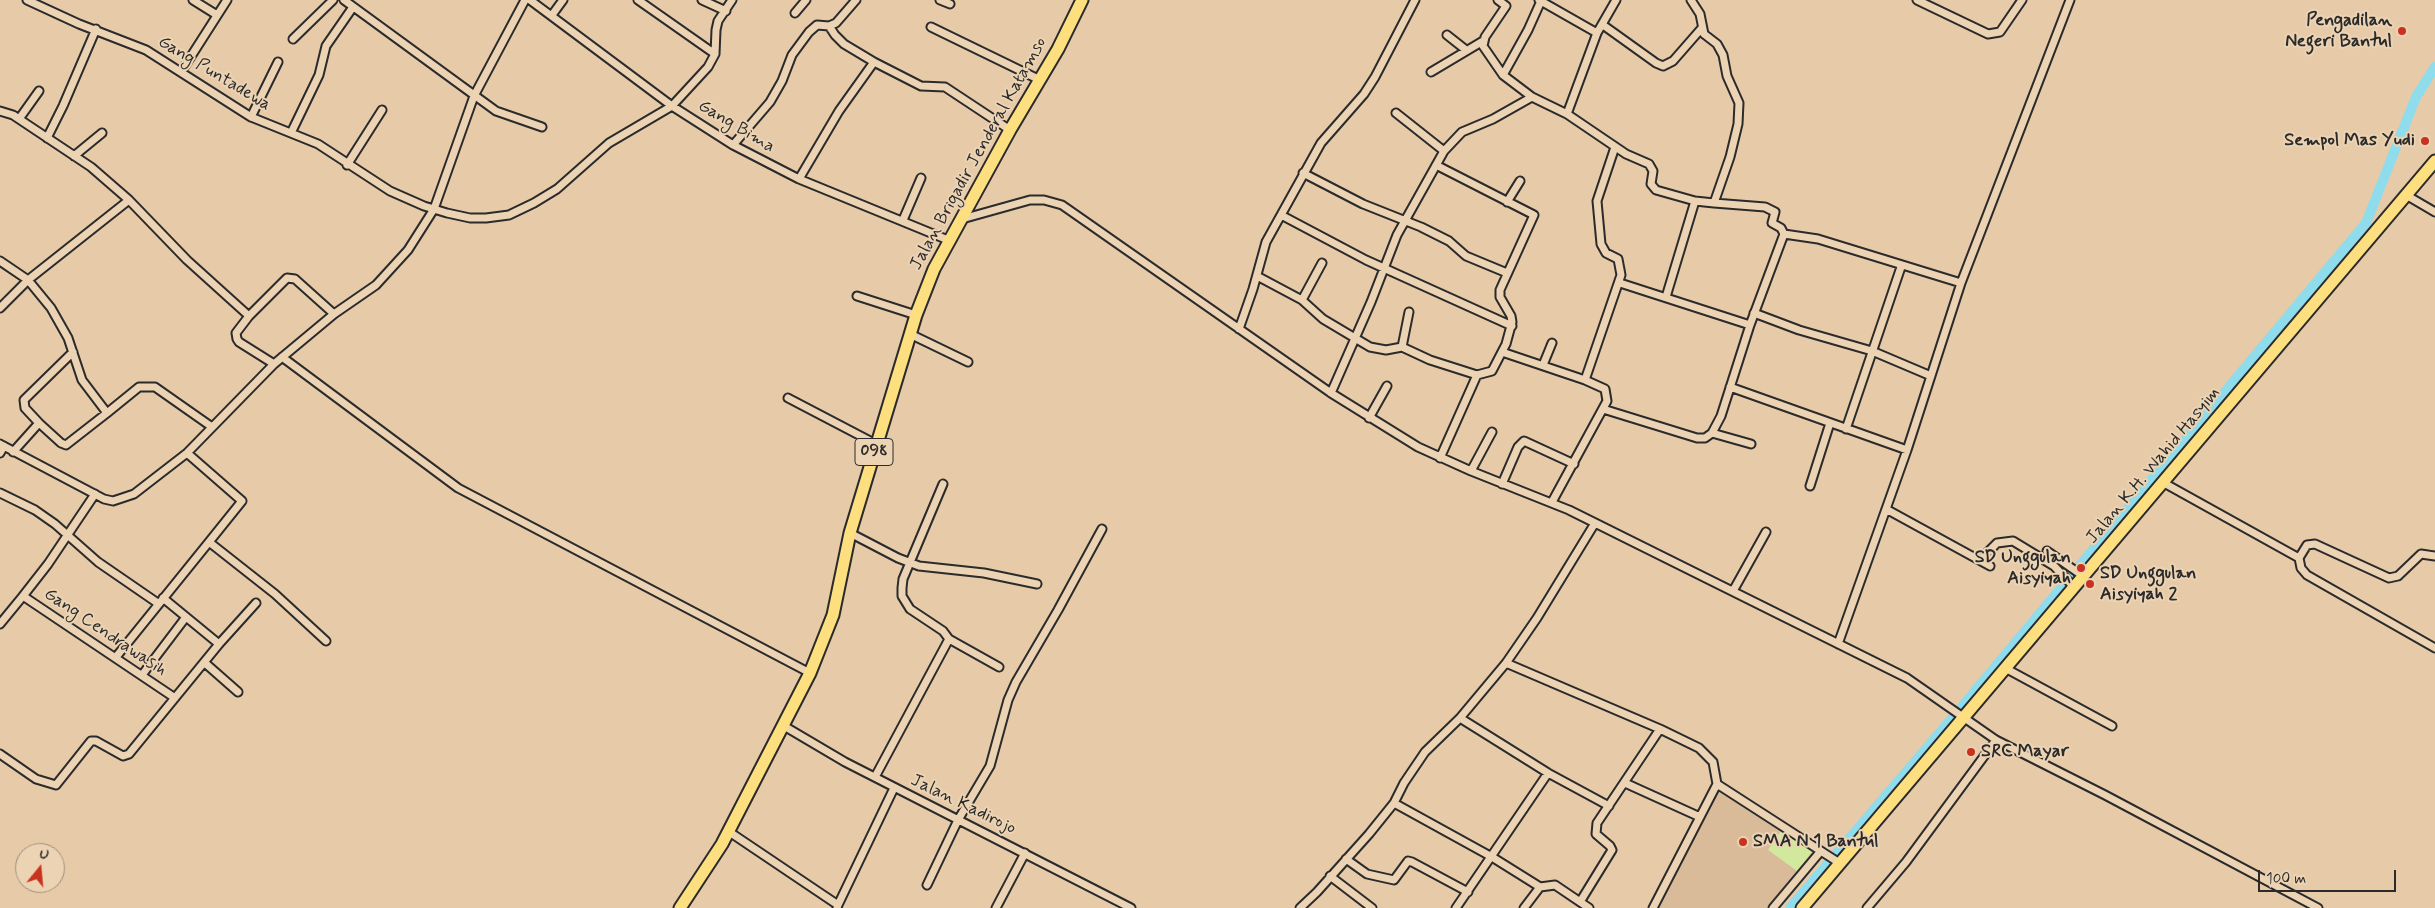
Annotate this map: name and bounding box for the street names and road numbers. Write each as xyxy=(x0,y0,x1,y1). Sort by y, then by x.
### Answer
street label: Gang Puntadewa xyxy=(154,32,274,116)
street label: Jalan Brigadir Jenderal Katamso xyxy=(906,34,1052,274)
street label: Gang Bima xyxy=(694,96,778,158)
street label: Jalan K.H. Wahid Hasyim xyxy=(2082,383,2226,549)
road number: 098 xyxy=(855,438,893,466)
street label: Gang Cendrawasih xyxy=(39,584,171,682)
street label: Jalan Kadirojo xyxy=(907,770,1019,840)

